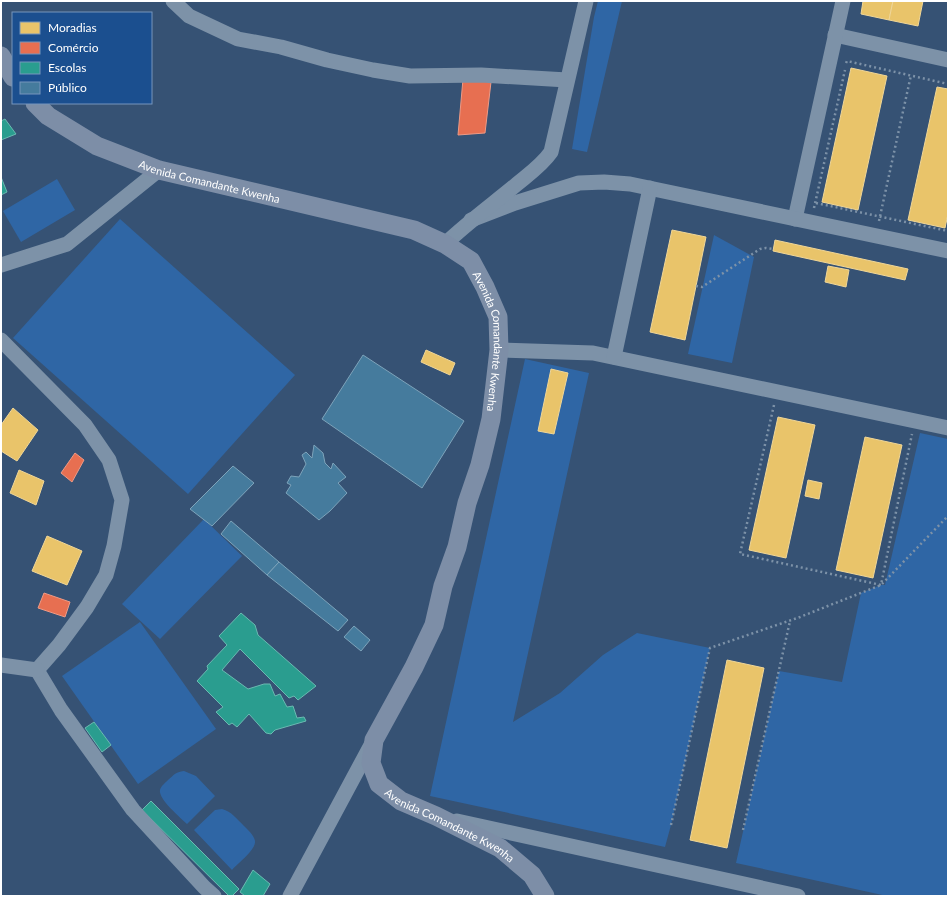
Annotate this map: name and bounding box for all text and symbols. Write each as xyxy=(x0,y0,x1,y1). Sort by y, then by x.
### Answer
legend xyxy=(12,12,152,104)
text: Moradias xyxy=(48,20,97,35)
text: Comércio xyxy=(48,40,99,55)
text: Escolas xyxy=(48,60,86,75)
text: Público xyxy=(48,80,87,95)
street label: Avenida Comandante Kwenha xyxy=(137,156,281,205)
street label: Avenida Comandante Kwenha xyxy=(471,269,506,412)
street label: Avenida Comandante Kwenha xyxy=(383,785,518,864)

